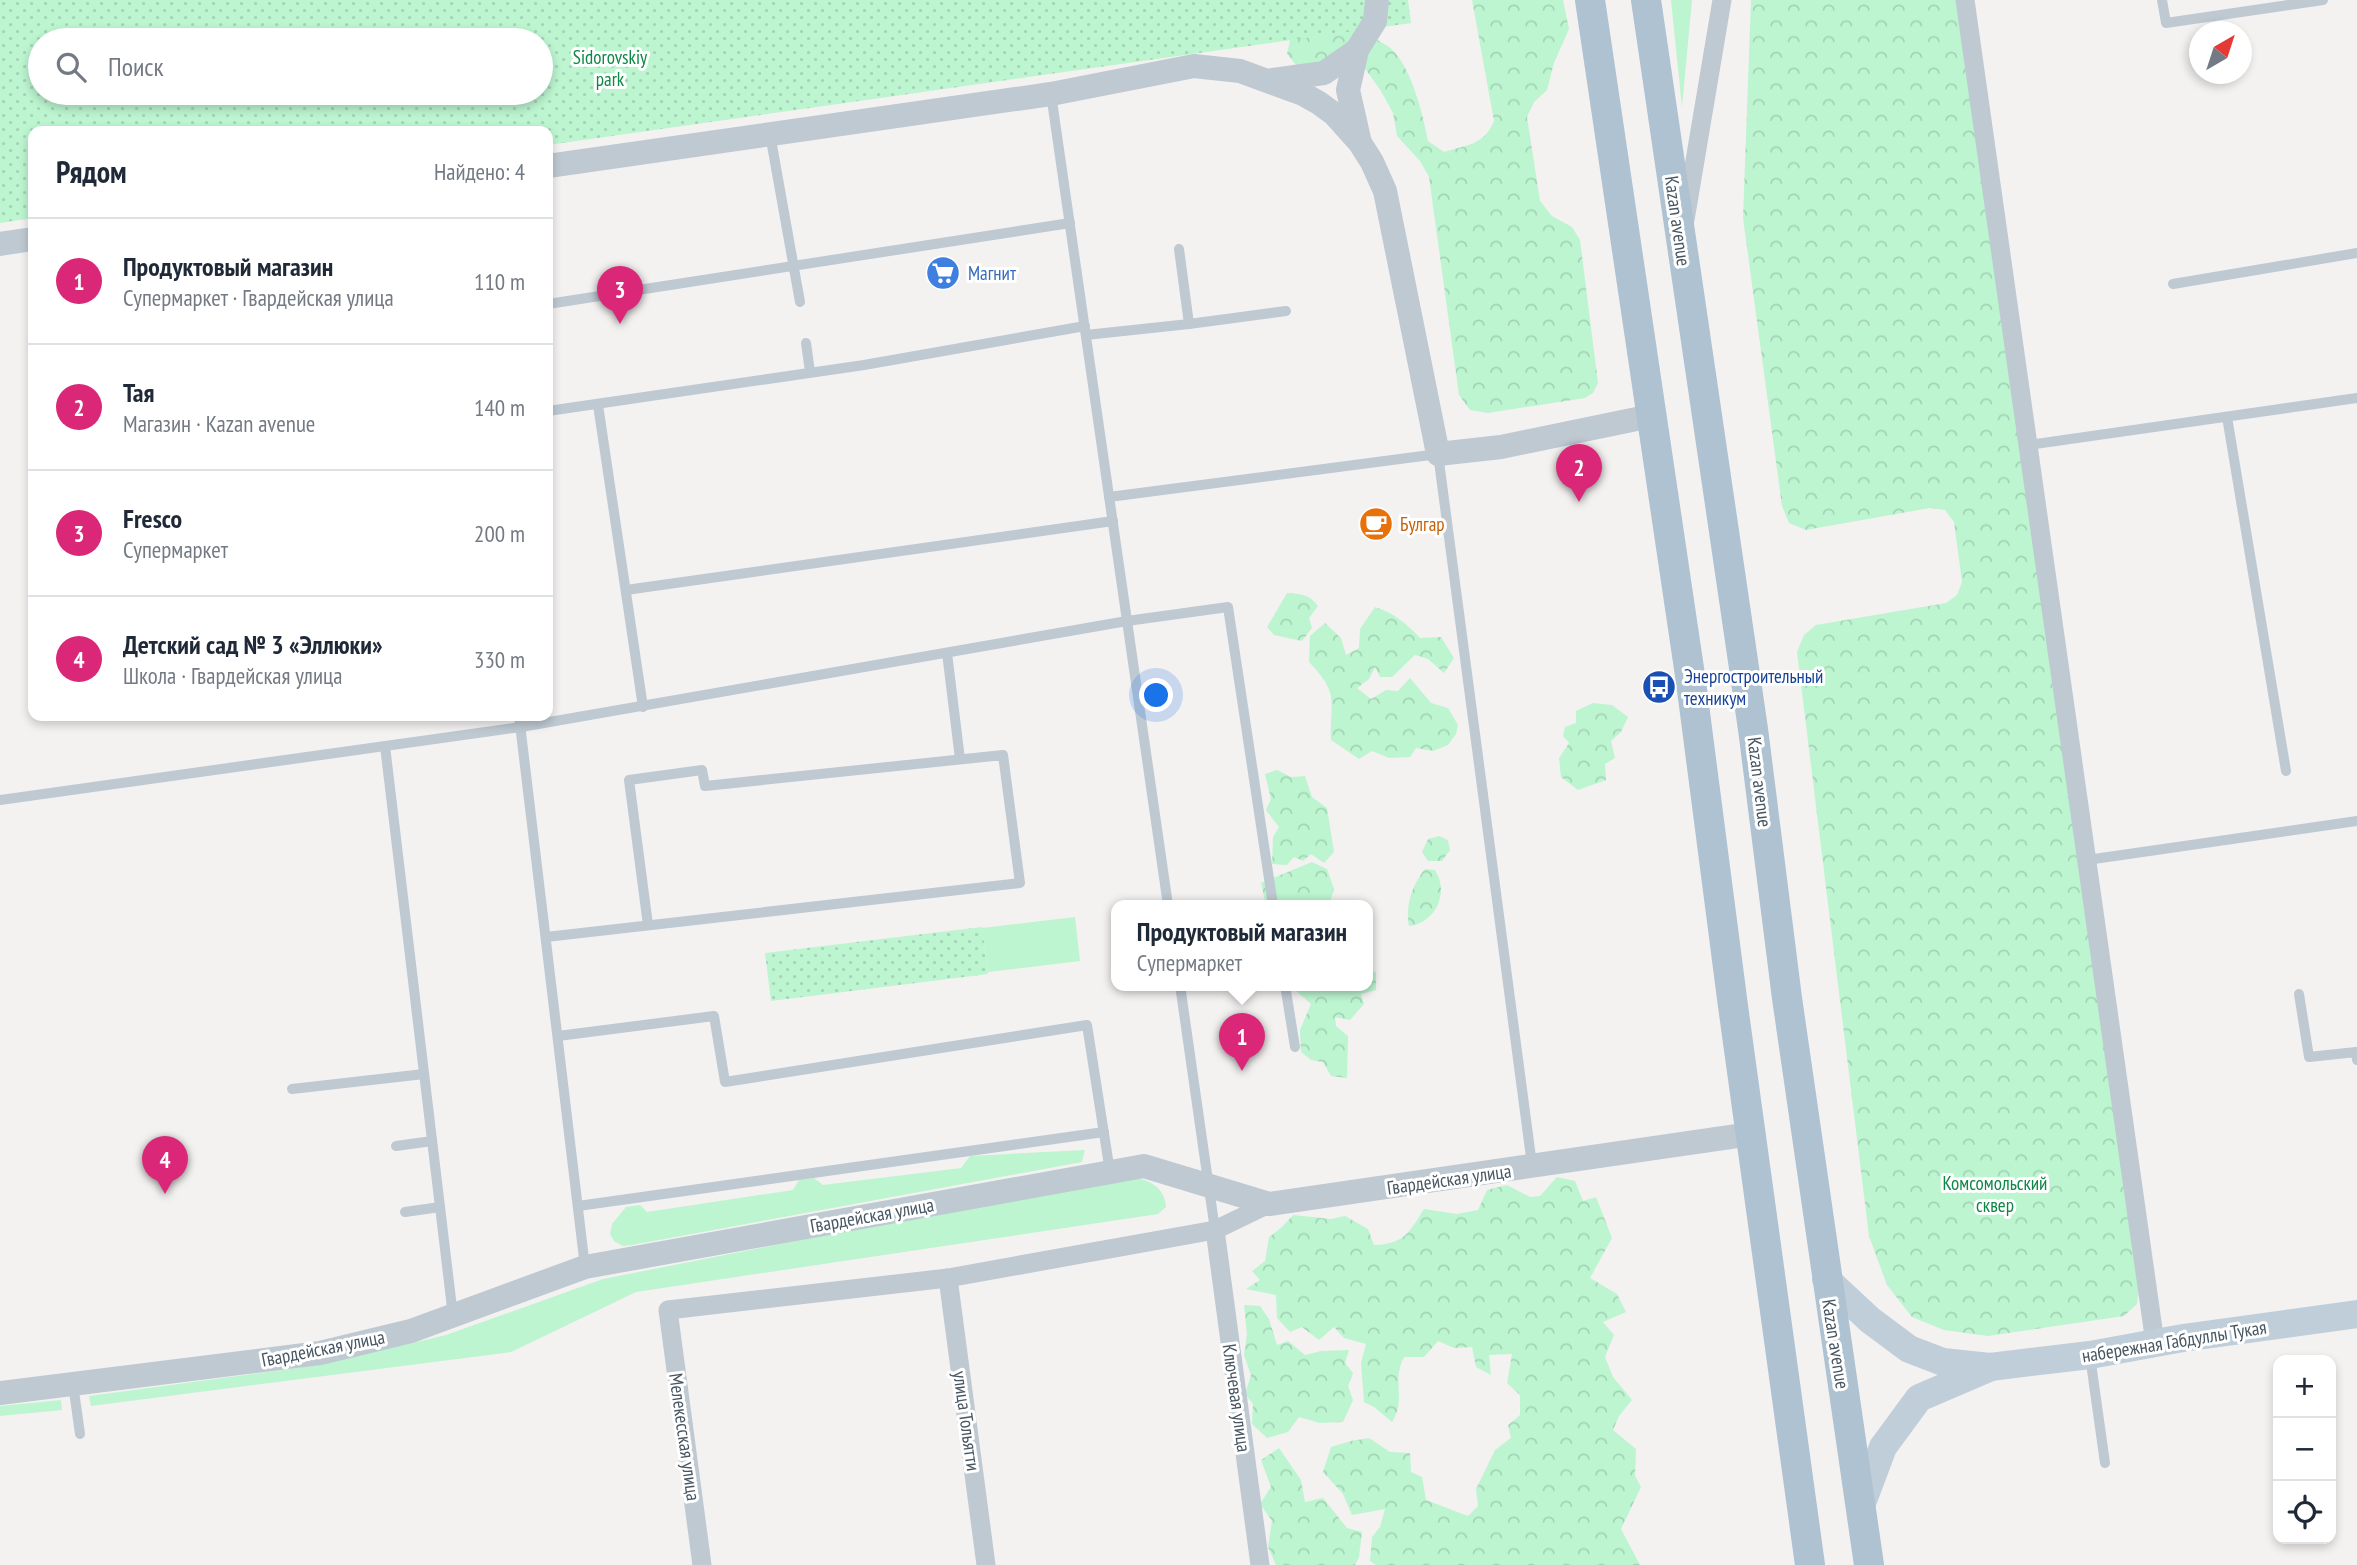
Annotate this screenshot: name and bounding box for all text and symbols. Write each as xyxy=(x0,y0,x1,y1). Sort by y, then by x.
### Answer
north arrow xyxy=(2189,21,2252,84)
search box xyxy=(28,28,553,105)
park label: Sidorovskiy park xyxy=(573,45,648,91)
icon: search xyxy=(52,48,90,86)
text: Поиск xyxy=(108,50,164,83)
text: Рядом xyxy=(56,152,127,191)
text: Найдено: 4 xyxy=(434,157,525,186)
street label: Kazan avenue xyxy=(1660,174,1696,268)
text: Продуктовый магазин xyxy=(123,250,333,283)
supermarket icon: Магнит xyxy=(924,254,962,292)
place label: Магнит xyxy=(968,261,1017,285)
pin: 3 xyxy=(597,266,643,324)
text: 1 xyxy=(74,267,85,296)
text: 110 m xyxy=(474,267,525,296)
text: Супермаркет · Гвардейская улица xyxy=(123,283,394,312)
text: Тая xyxy=(123,376,154,409)
text: 2 xyxy=(74,393,85,422)
text: 140 m xyxy=(474,393,525,422)
text: Магазин · Kazan avenue xyxy=(123,409,315,438)
pin: 2 xyxy=(1556,444,1602,502)
text: Fresco xyxy=(123,502,182,535)
cafe icon: Булгар xyxy=(1357,505,1395,543)
place label: Булгар xyxy=(1400,512,1445,536)
text: 3 xyxy=(74,519,85,548)
text: 200 m xyxy=(474,519,525,548)
text: Супермаркет xyxy=(123,535,228,564)
text: Детский сад № 3 «Эллюки» xyxy=(123,628,382,661)
text: 4 xyxy=(74,645,85,674)
text: 330 m xyxy=(474,645,525,674)
text: Школа · Гвардейская улица xyxy=(123,661,342,690)
place label: Энергостроительный техникум xyxy=(1684,664,1823,710)
bus stop icon: Энергостроительный техникум xyxy=(1640,668,1678,706)
your location xyxy=(1139,678,1173,712)
street label: Kazan avenue xyxy=(1743,736,1777,829)
popup xyxy=(1111,900,1373,991)
text: Продуктовый магазин xyxy=(1137,915,1347,948)
text: Супермаркет xyxy=(1137,948,1242,977)
pin: 1 xyxy=(1219,1013,1265,1071)
pin: 4 xyxy=(142,1136,188,1194)
street label: Гвардейская улица xyxy=(1385,1158,1513,1200)
park label: Комсомольский сквер xyxy=(1943,1171,2047,1217)
street label: Гвардейская улица xyxy=(808,1192,936,1238)
street label: Kazan avenue xyxy=(1817,1297,1855,1391)
street label: набережная Габдуллы Тукая xyxy=(2080,1315,2268,1367)
street label: Гвардейская улица xyxy=(259,1324,387,1372)
street label: Ключевая улица xyxy=(1218,1342,1256,1454)
map controls xyxy=(2273,1355,2336,1544)
button: + xyxy=(2273,1355,2336,1418)
street label: улица Тольятти xyxy=(948,1369,986,1473)
street label: Мелекесская улица xyxy=(664,1372,706,1502)
button: − xyxy=(2273,1418,2336,1481)
button: locate xyxy=(2273,1481,2336,1544)

